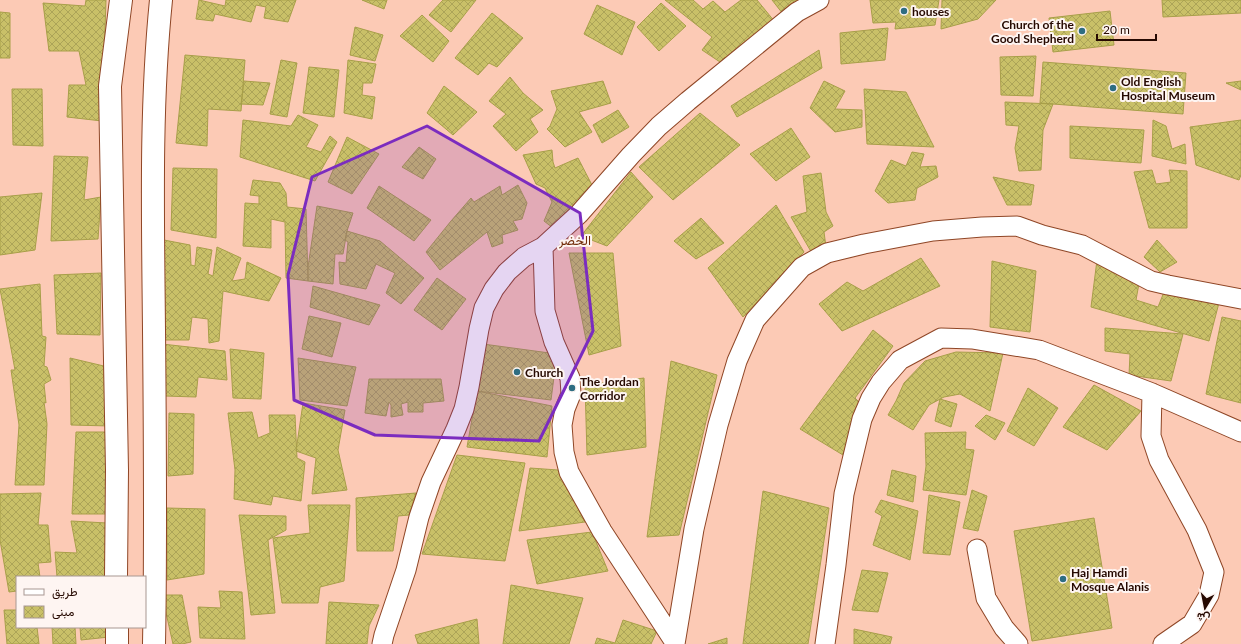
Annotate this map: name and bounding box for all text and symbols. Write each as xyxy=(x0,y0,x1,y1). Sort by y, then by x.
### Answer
place label: houses xyxy=(912,4,949,19)
marker: houses xyxy=(899,6,909,16)
scale bar xyxy=(1097,16,1156,42)
place label: Church of the Good Shepherd xyxy=(991,17,1075,46)
text: 20 m xyxy=(1103,22,1130,37)
marker: Church of the Good Shepherd xyxy=(1077,26,1087,36)
place label: Old English Hospital Museum xyxy=(1121,74,1215,103)
marker: Old English Hospital Museum xyxy=(1108,83,1118,93)
district label: الخضر xyxy=(558,232,591,249)
place label: Church xyxy=(525,365,564,380)
marker: Church xyxy=(512,367,522,377)
place label: The Jordan Corridor xyxy=(580,374,639,403)
marker: The Jordan Corridor xyxy=(567,383,577,393)
place label: Haj Hamdi Mosque Alanis xyxy=(1071,565,1149,594)
marker: Haj Hamdi Mosque Alanis xyxy=(1058,574,1068,584)
legend xyxy=(16,576,146,628)
text: طريق xyxy=(52,584,78,600)
north arrow xyxy=(1185,588,1225,628)
text: مبنى xyxy=(52,604,74,620)
text: ش xyxy=(1196,610,1211,626)

